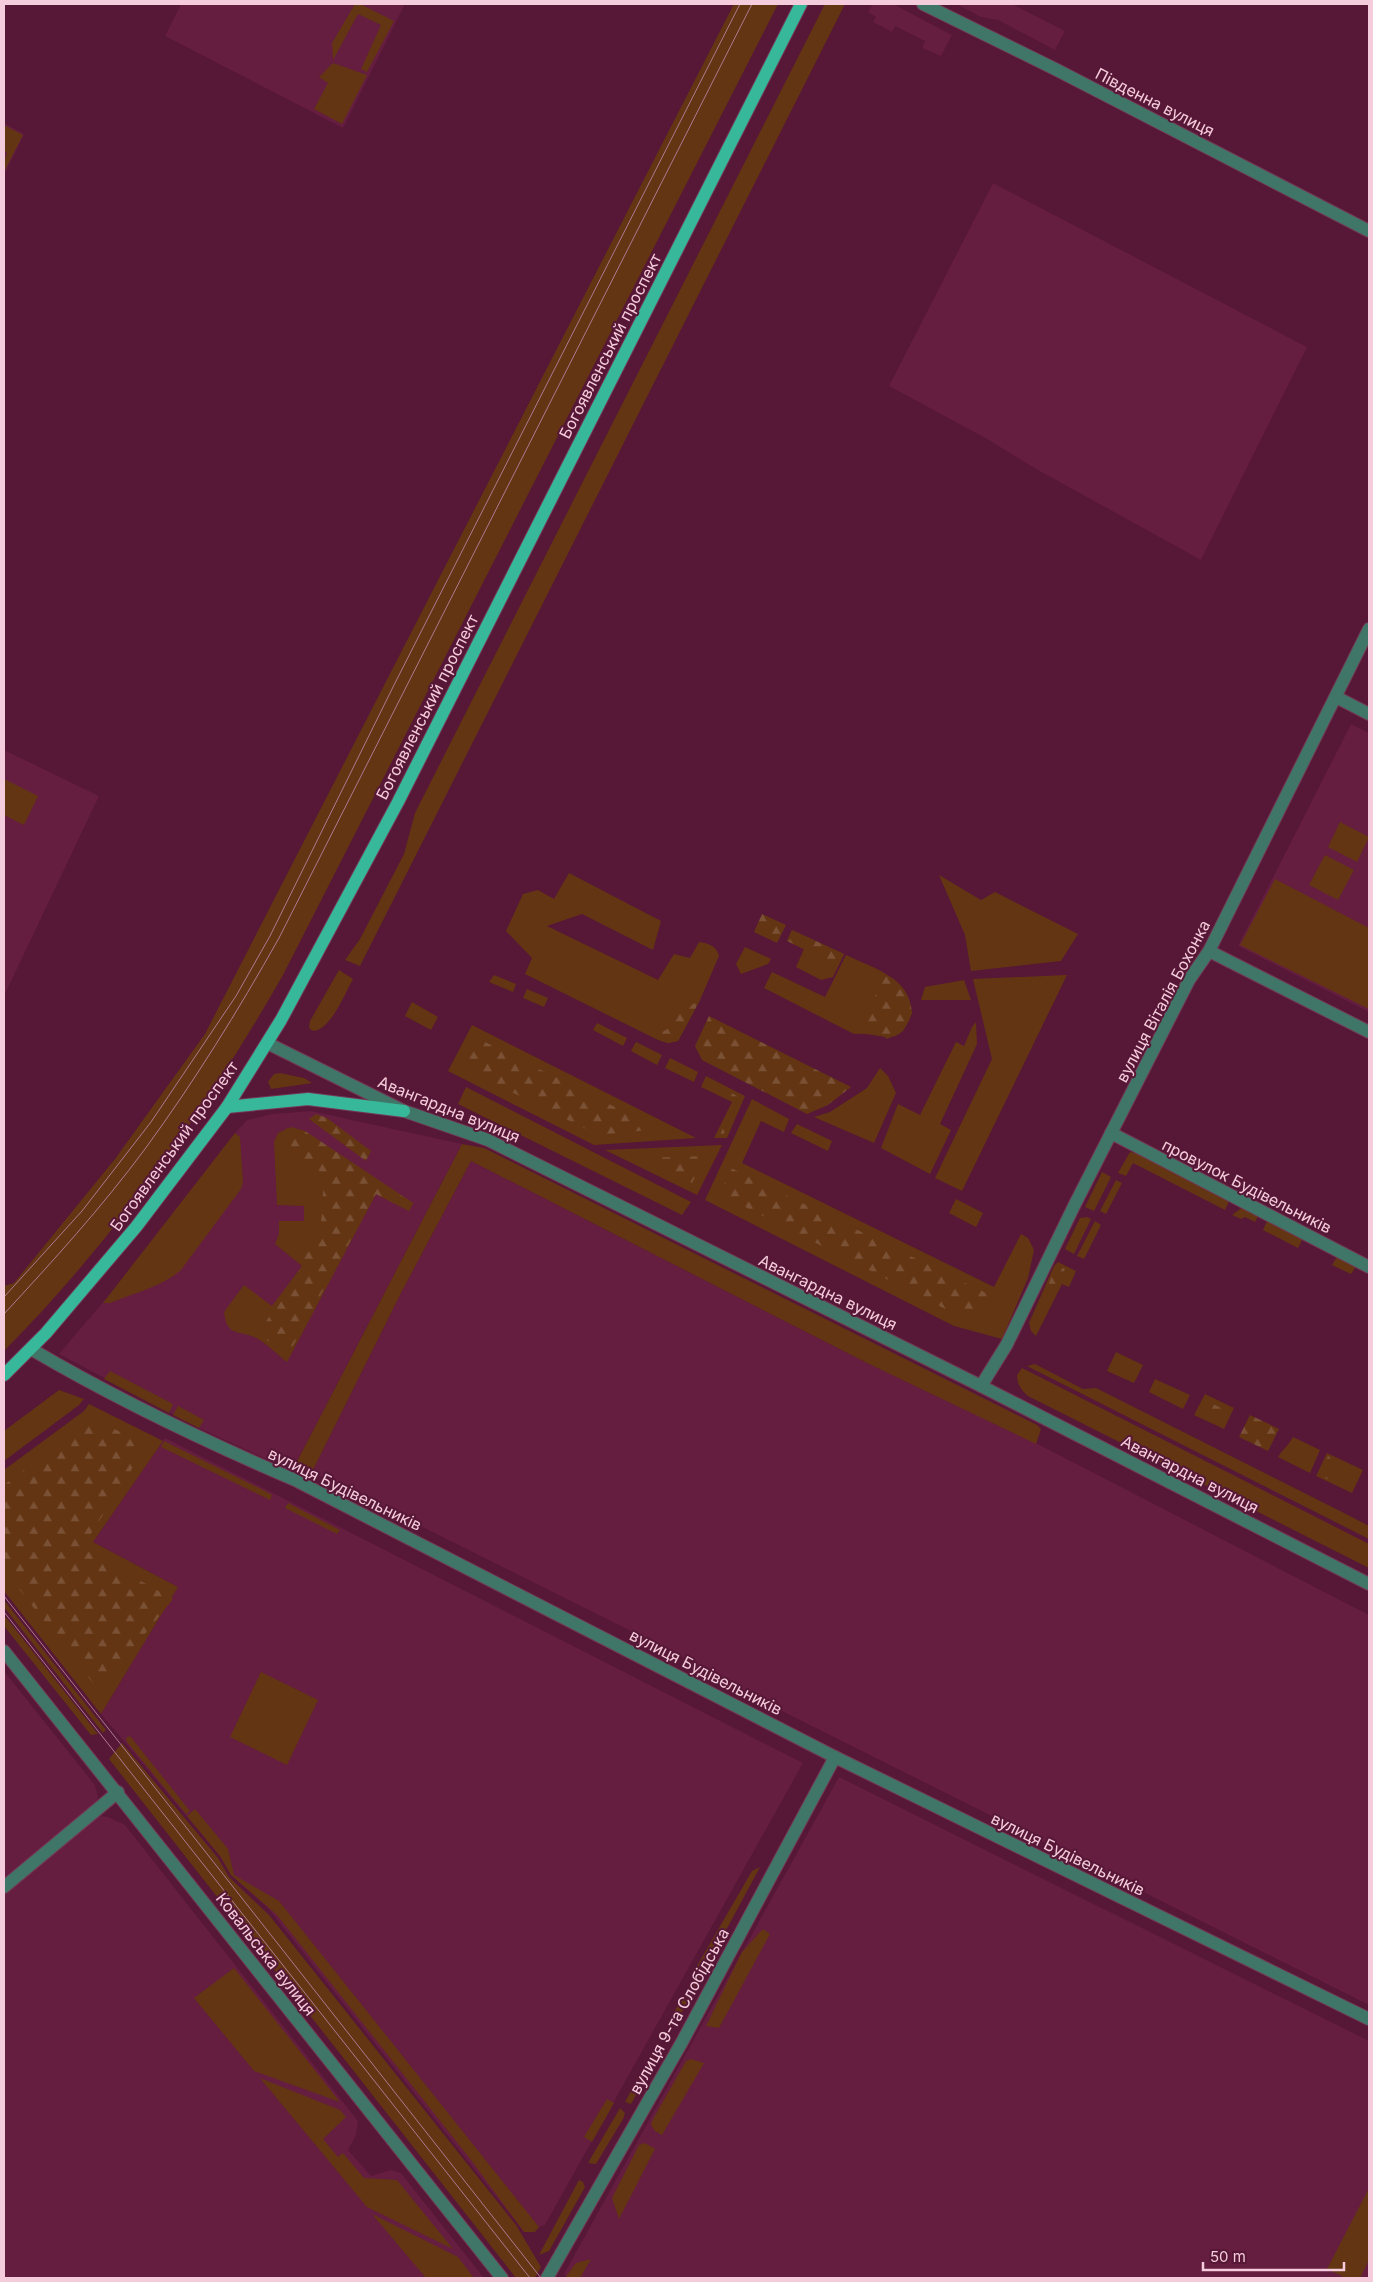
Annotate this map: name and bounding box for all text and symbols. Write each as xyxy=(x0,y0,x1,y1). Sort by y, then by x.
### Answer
street label: Південна вулиця xyxy=(1092,63,1218,141)
street label: Богоявленський проспект xyxy=(555,250,666,442)
street label: Богоявленський проспект xyxy=(372,611,483,803)
street label: вулиця Віталія Бохонка xyxy=(1112,916,1214,1086)
street label: Богоявленський проспект xyxy=(106,1057,243,1235)
street label: Авангардна вулиця xyxy=(375,1071,523,1147)
street label: провулок Будівельників xyxy=(1159,1135,1335,1237)
street label: Авангардна вулиця xyxy=(755,1250,901,1334)
street label: Авангардна вулиця xyxy=(1118,1431,1262,1517)
street label: вулиця Будівельників xyxy=(265,1443,425,1535)
street label: вулиця Будівельників xyxy=(626,1625,786,1719)
street label: вулиця Будівельників xyxy=(988,1808,1148,1900)
street label: Ковальська вулиця xyxy=(212,1889,320,2019)
street label: вулиця 9-та Слобідська xyxy=(625,1924,733,2098)
scale bar xyxy=(1203,2240,1344,2272)
text: 50 m xyxy=(1210,2247,1246,2266)

